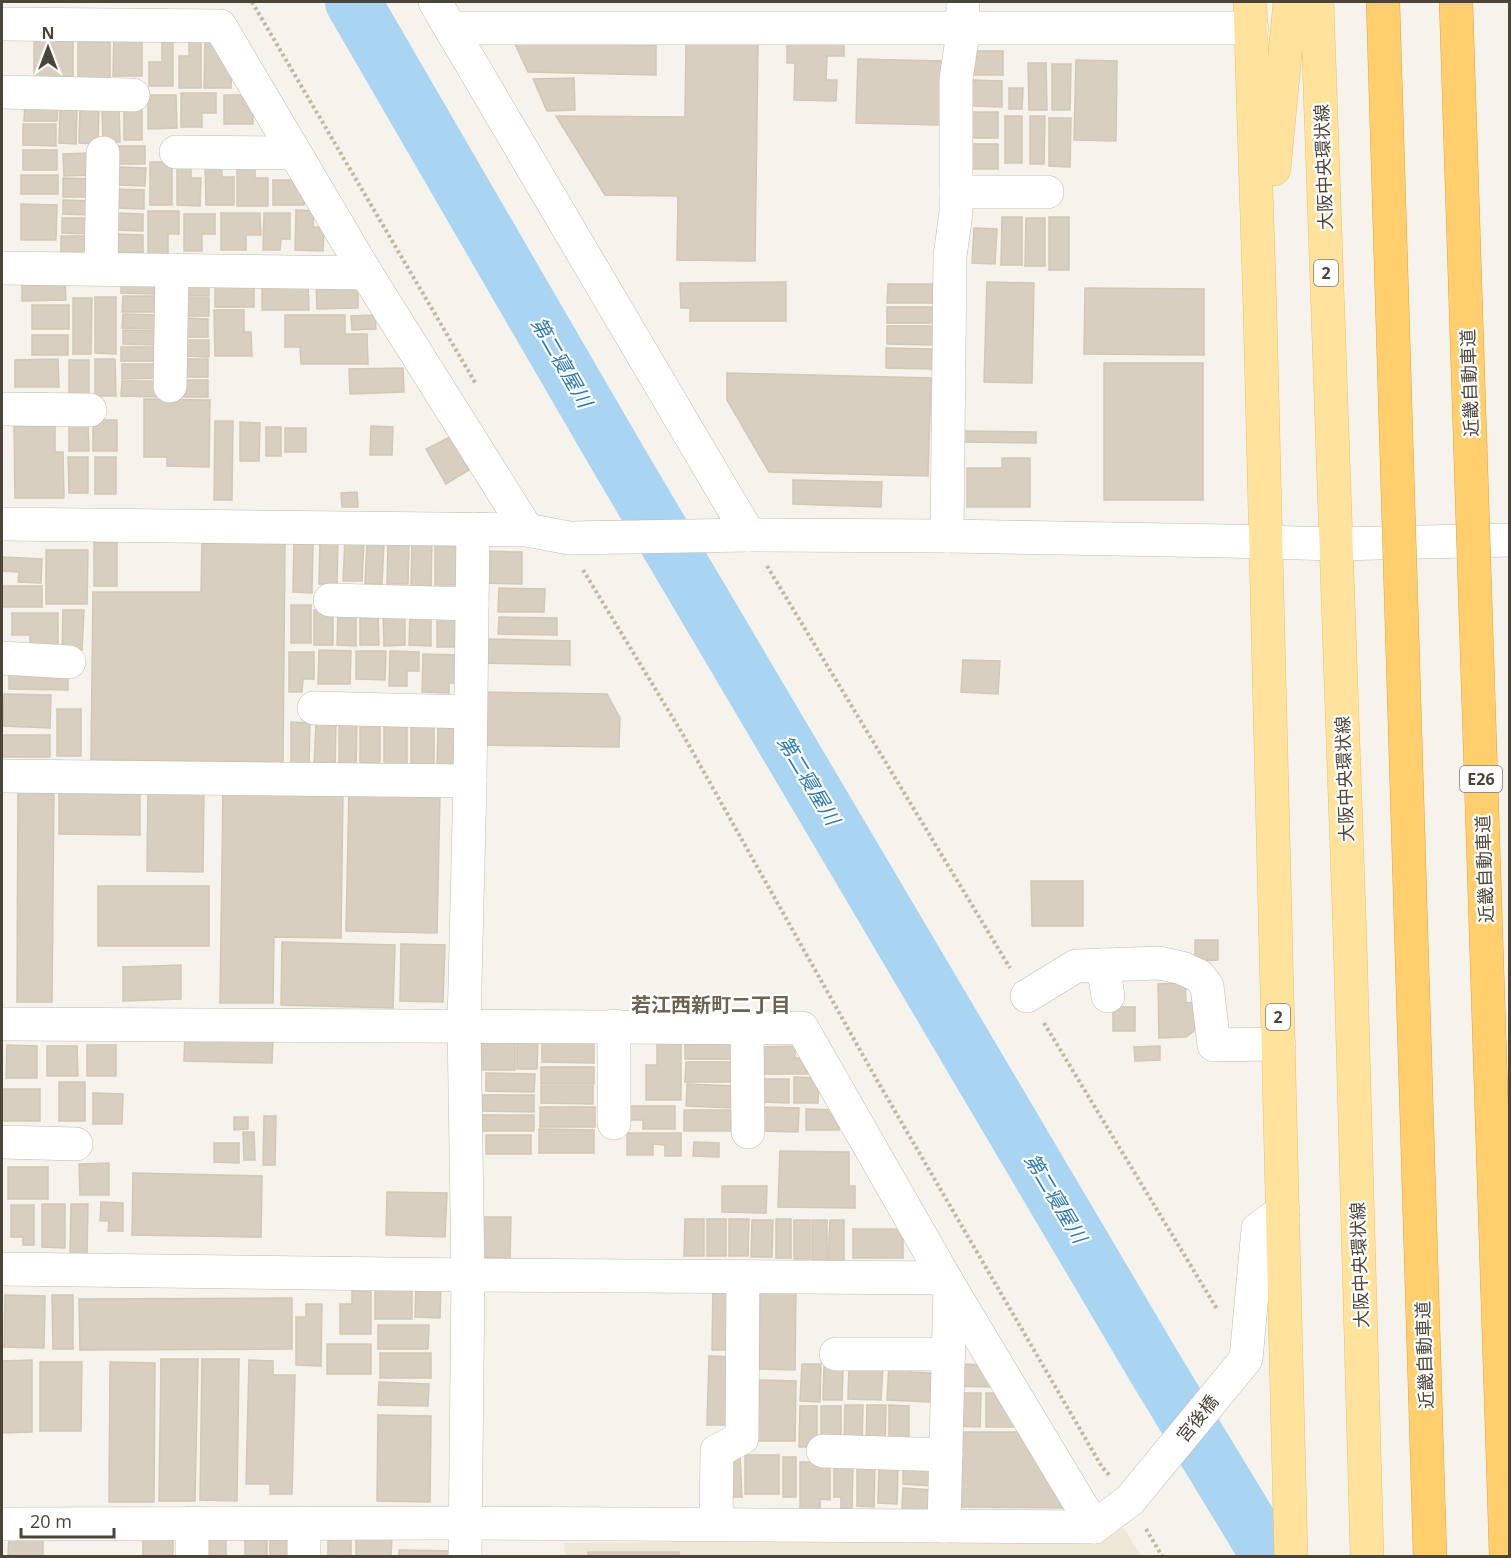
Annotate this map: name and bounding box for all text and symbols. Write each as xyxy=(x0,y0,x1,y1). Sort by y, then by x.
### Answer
north arrow xyxy=(18,18,78,78)
text: N xyxy=(41,22,55,44)
street label: 大阪中央環状線 xyxy=(1309,104,1337,230)
road number: 2 xyxy=(1314,260,1338,286)
water label: 第二寝屋川 xyxy=(525,312,600,414)
street label: 近畿自動車道 xyxy=(1455,329,1483,437)
street label: 大阪中央環状線 xyxy=(1330,716,1358,842)
water label: 第二寝屋川 xyxy=(772,730,847,832)
road number: E26 xyxy=(1460,766,1502,792)
street label: 近畿自動車道 xyxy=(1470,815,1498,923)
district label: 若江西新町二丁目 xyxy=(631,991,791,1018)
road number: 2 xyxy=(1266,1004,1290,1030)
water label: 第二寝屋川 xyxy=(1019,1148,1094,1250)
street label: 大阪中央環状線 xyxy=(1345,1202,1373,1328)
street label: 近畿自動車道 xyxy=(1410,1301,1438,1409)
street label: 宮後橋 xyxy=(1171,1389,1223,1447)
scale bar xyxy=(21,1501,114,1539)
text: 20 m xyxy=(30,1509,72,1533)

